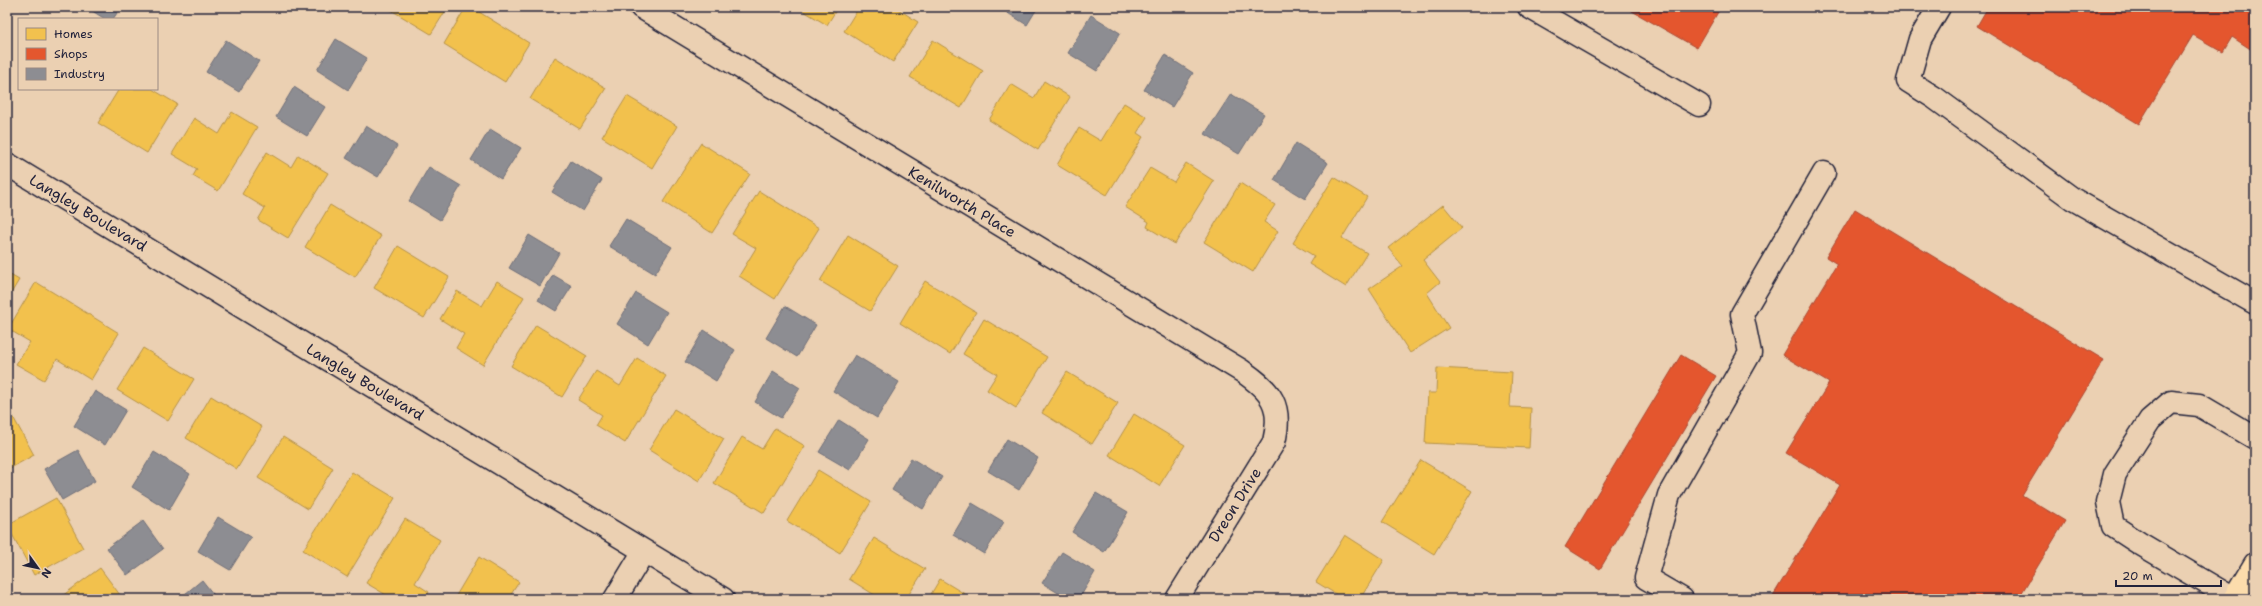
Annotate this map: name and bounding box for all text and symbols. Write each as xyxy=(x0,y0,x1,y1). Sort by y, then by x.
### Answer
legend xyxy=(18,18,158,90)
text: Homes xyxy=(54,26,93,42)
text: Shops xyxy=(54,46,88,62)
text: Industry xyxy=(54,66,105,82)
street label: Kenilworth Place xyxy=(904,162,1020,242)
street label: Langley Boulevard xyxy=(25,170,151,256)
street label: Langley Boulevard xyxy=(302,339,428,425)
street label: Dreon Drive xyxy=(1204,464,1266,546)
north arrow xyxy=(18,548,58,588)
scale bar xyxy=(2116,562,2221,588)
text: N xyxy=(37,565,55,581)
text: 20 m xyxy=(2122,568,2153,584)

